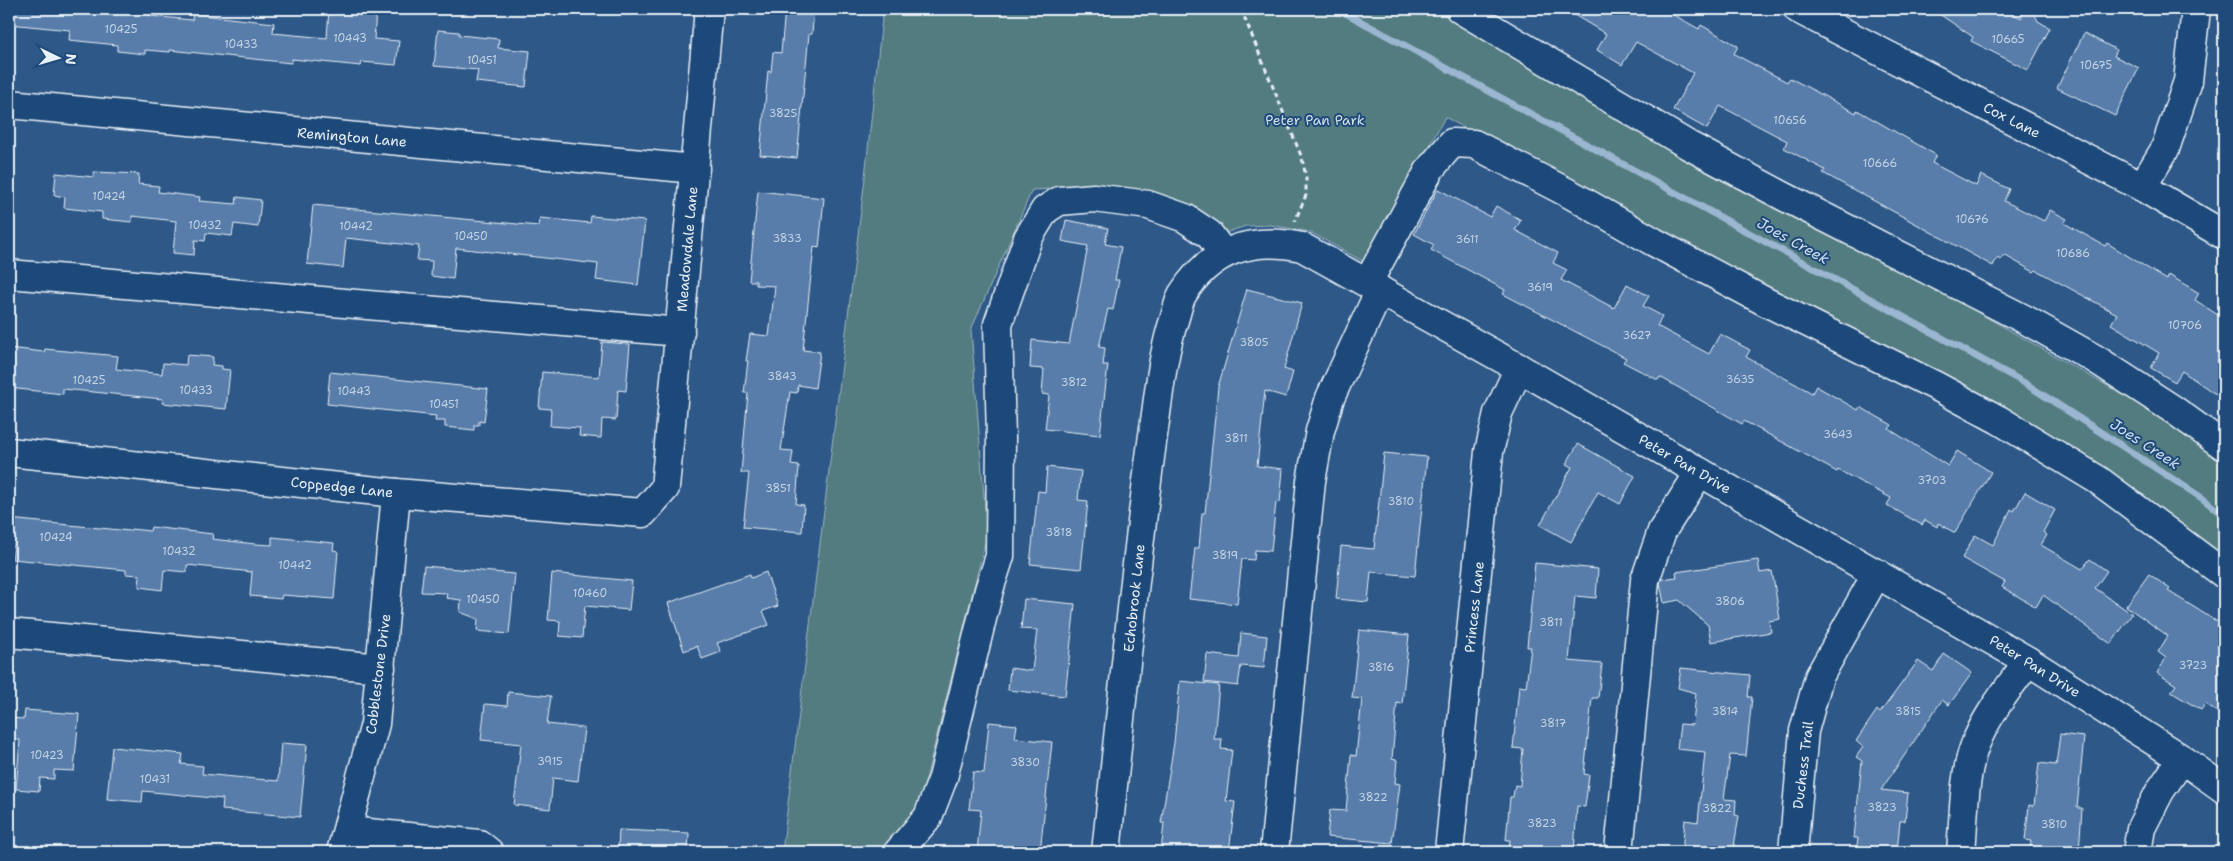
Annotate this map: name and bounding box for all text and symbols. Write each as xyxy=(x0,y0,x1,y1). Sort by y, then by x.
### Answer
house number: 10425 xyxy=(105,22,138,37)
house number: 10443 xyxy=(333,31,367,46)
north arrow xyxy=(32,32,82,82)
house number: 10665 xyxy=(1991,32,2025,47)
house number: 10433 xyxy=(224,37,258,52)
text: N xyxy=(62,53,80,65)
house number: 10451 xyxy=(467,53,497,68)
house number: 10675 xyxy=(2080,58,2112,73)
street label: Cox Lane xyxy=(1981,98,2044,142)
house number: 3825 xyxy=(769,106,798,121)
park label: Peter Pan Park xyxy=(1265,111,1365,129)
house number: 10656 xyxy=(1773,113,1807,128)
street label: Remington Lane xyxy=(296,123,408,151)
house number: 10666 xyxy=(1863,156,1897,171)
street label: Meadowdale Lane xyxy=(673,185,701,312)
house number: 10424 xyxy=(92,189,126,204)
house number: 10676 xyxy=(1955,212,1989,227)
water label: Joes Creek xyxy=(1753,213,1833,269)
house number: 10432 xyxy=(188,218,222,233)
house number: 10442 xyxy=(339,219,373,234)
house number: 10450 xyxy=(454,229,488,244)
house number: 3833 xyxy=(772,231,802,246)
house number: 3611 xyxy=(1455,232,1479,247)
house number: 10686 xyxy=(2056,246,2090,261)
house number: 3619 xyxy=(1527,280,1553,295)
house number: 10706 xyxy=(2168,318,2202,333)
house number: 3627 xyxy=(1622,328,1652,343)
house number: 3805 xyxy=(1239,335,1269,350)
house number: 3843 xyxy=(767,369,797,384)
house number: 3635 xyxy=(1726,372,1755,387)
house number: 10425 xyxy=(73,373,106,388)
house number: 3812 xyxy=(1061,375,1087,390)
house number: 10433 xyxy=(179,383,213,398)
house number: 10443 xyxy=(337,384,371,399)
house number: 10451 xyxy=(429,397,459,412)
water label: Joes Creek xyxy=(2106,414,2184,474)
house number: 3643 xyxy=(1823,427,1853,442)
street label: Peter Pan Drive xyxy=(1636,430,1735,498)
house number: 3811 xyxy=(1224,431,1248,446)
street label: Coppedge Lane xyxy=(290,473,394,501)
house number: 3703 xyxy=(1917,473,1947,488)
house number: 3851 xyxy=(765,481,791,496)
house number: 3810 xyxy=(1388,494,1414,509)
house number: 3818 xyxy=(1046,525,1072,540)
house number: 10424 xyxy=(39,530,73,545)
street label: Echobrook Lane xyxy=(1119,543,1149,653)
house number: 10432 xyxy=(162,544,196,559)
house number: 3819 xyxy=(1212,548,1238,563)
house number: 10442 xyxy=(278,558,312,573)
street label: Princess Lane xyxy=(1460,560,1488,654)
house number: 10460 xyxy=(573,586,607,601)
house number: 10450 xyxy=(466,592,500,607)
house number: 3806 xyxy=(1715,594,1745,609)
street label: Cobblestone Drive xyxy=(362,613,394,735)
house number: 3811 xyxy=(1539,615,1563,630)
street label: Peter Pan Drive xyxy=(1986,631,2084,701)
house number: 3723 xyxy=(2179,658,2207,673)
house number: 3816 xyxy=(1368,660,1394,675)
house number: 3814 xyxy=(1712,704,1739,719)
house number: 3815 xyxy=(1895,704,1921,719)
house number: 3817 xyxy=(1540,716,1566,731)
street label: Duchess Trail xyxy=(1789,719,1817,810)
house number: 10423 xyxy=(30,748,64,763)
house number: 3915 xyxy=(537,754,563,769)
house number: 3830 xyxy=(1010,755,1040,770)
house number: 10431 xyxy=(140,772,170,787)
house number: 3822 xyxy=(1358,790,1388,805)
house number: 3823 xyxy=(1867,800,1897,815)
house number: 3822 xyxy=(1702,801,1732,816)
house number: 3823 xyxy=(1527,816,1557,831)
house number: 3810 xyxy=(2041,817,2067,832)

